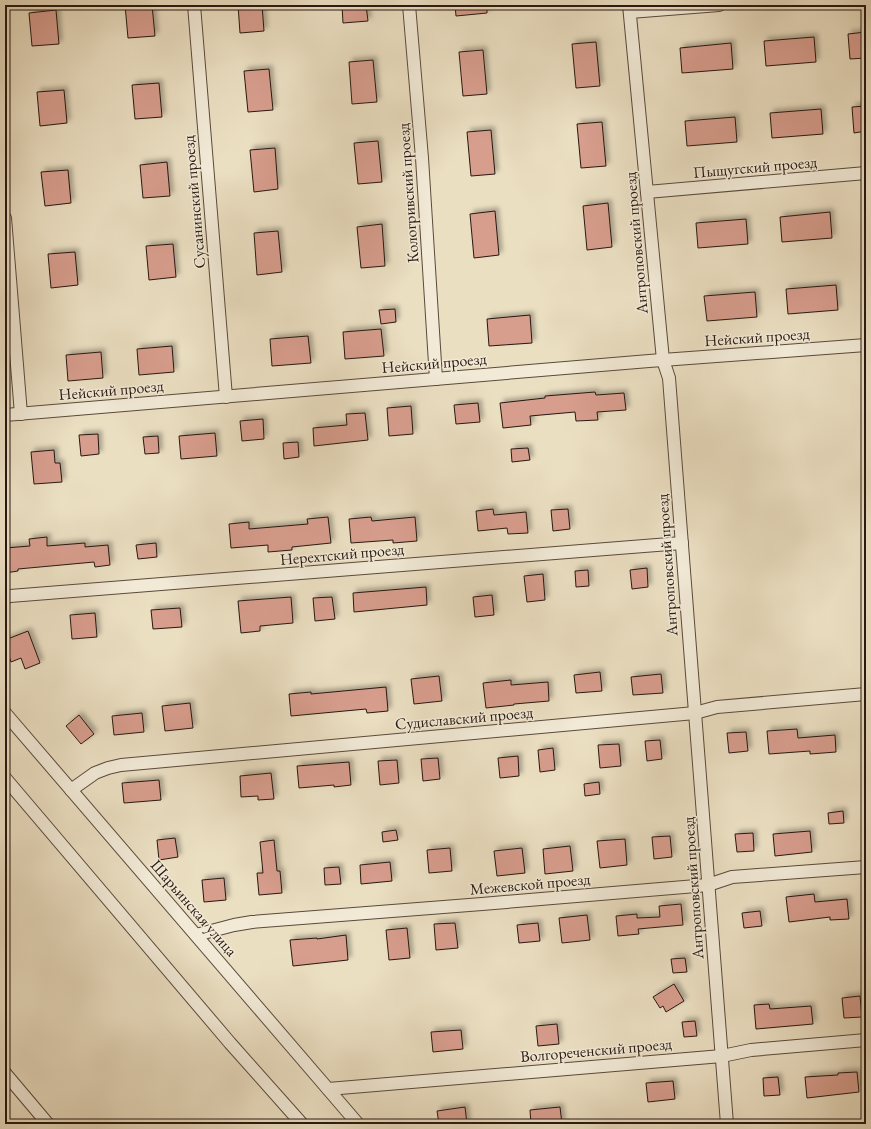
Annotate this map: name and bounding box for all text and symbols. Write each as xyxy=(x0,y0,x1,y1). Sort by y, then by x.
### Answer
street label: Кологривский проезд xyxy=(393,122,423,264)
street label: Сусанинский проезд xyxy=(178,134,210,269)
street label: Пыщугский проезд xyxy=(692,151,819,183)
street label: Антроповский проезд xyxy=(619,170,653,316)
street label: Нейский проезд xyxy=(704,323,811,351)
street label: Нейский проезд xyxy=(381,348,488,378)
street label: Нейский проезд xyxy=(58,375,165,405)
street label: Антроповский проезд xyxy=(652,492,683,638)
street label: Нерехтский проезд xyxy=(279,538,406,570)
street label: Судиславский проезд xyxy=(394,701,535,734)
street label: Антроповский проезд xyxy=(678,815,709,961)
street label: Шарьинская улица xyxy=(146,855,242,961)
street label: Межевской проезд xyxy=(469,868,592,900)
street label: Волгореченский проезд xyxy=(519,1033,673,1067)

